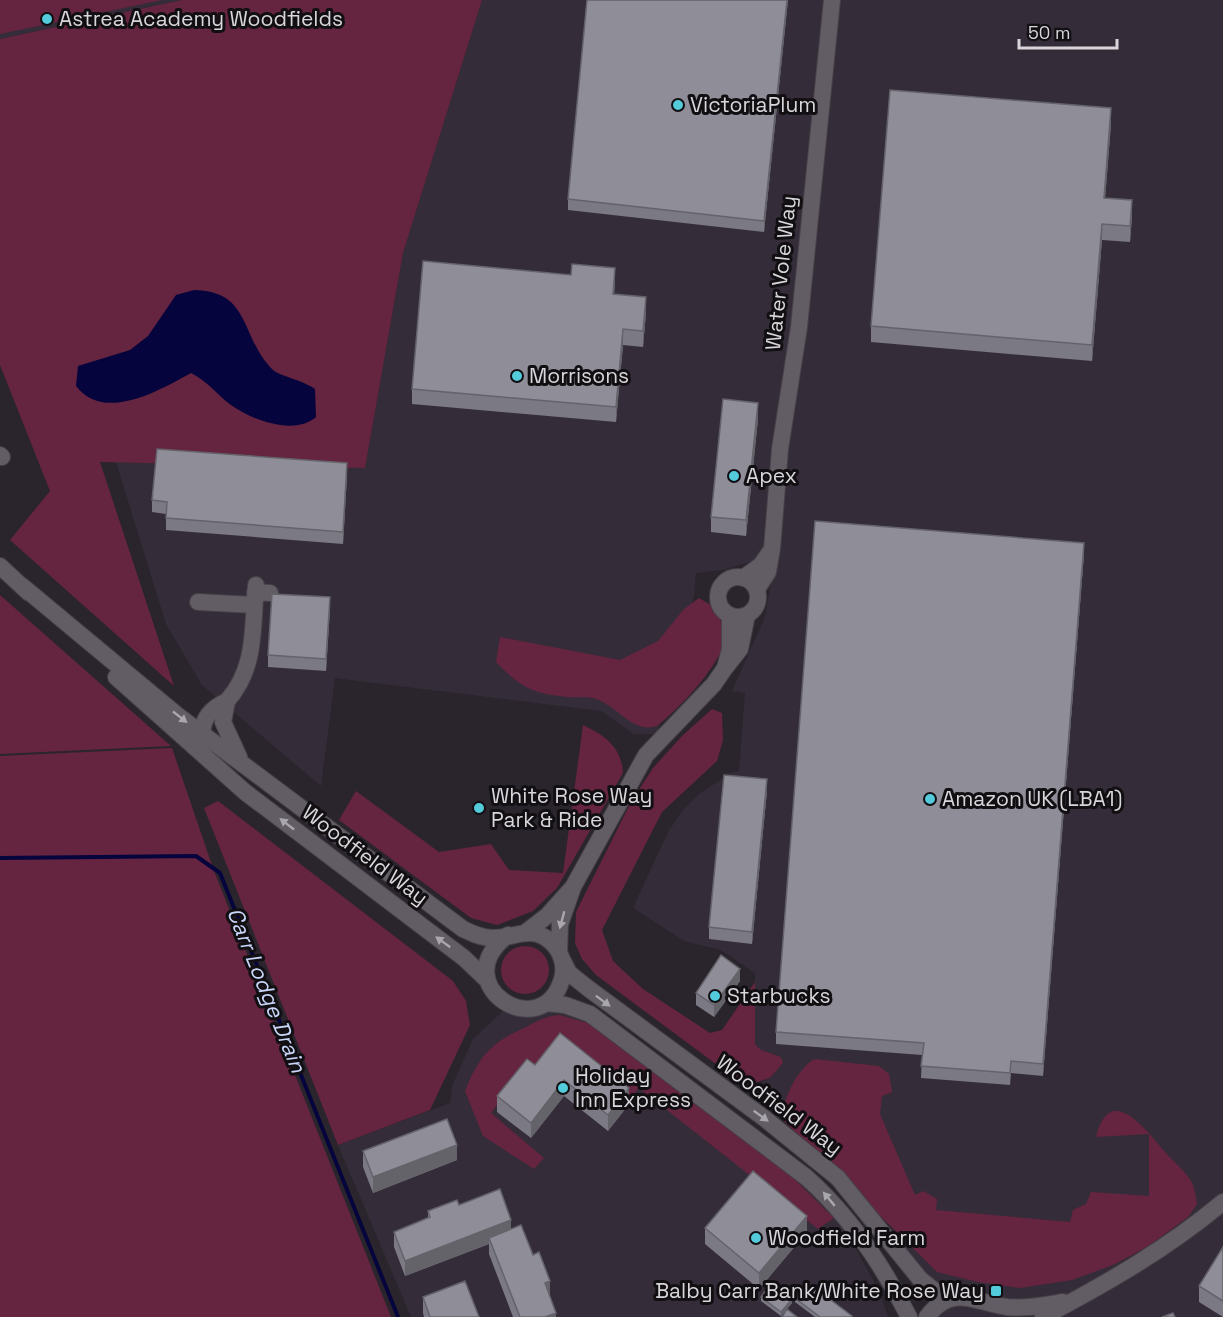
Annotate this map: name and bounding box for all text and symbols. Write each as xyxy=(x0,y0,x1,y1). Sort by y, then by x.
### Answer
place label: Astrea Academy Woodfields xyxy=(59,5,343,32)
marker: Astrea Academy Woodfields xyxy=(40,12,54,26)
scale bar xyxy=(1019,12,1116,50)
text: 50 m xyxy=(1028,21,1070,44)
place label: VictoriaPlum xyxy=(690,91,816,118)
marker: VictoriaPlum xyxy=(671,98,685,112)
street label: Water Vole Way xyxy=(759,194,802,352)
place label: Morrisons xyxy=(529,362,629,389)
marker: Morrisons xyxy=(510,369,524,383)
place label: Apex xyxy=(746,462,797,489)
marker: Apex xyxy=(727,469,741,483)
one-way arrow xyxy=(173,711,188,723)
place label: White Rose Way Park & Ride xyxy=(491,782,652,833)
place label: Amazon UK (LBA1) xyxy=(942,785,1122,812)
marker: Amazon UK (LBA1) xyxy=(923,792,937,806)
street label: Woodfield Way xyxy=(297,798,434,911)
marker: White Rose Way Park & Ride xyxy=(472,801,486,815)
one-way arrow xyxy=(280,819,295,831)
water label: Carr Lodge Drain xyxy=(221,903,313,1077)
one-way arrow xyxy=(556,910,566,929)
one-way arrow xyxy=(435,936,451,948)
place label: Starbucks xyxy=(727,982,831,1009)
marker: Starbucks xyxy=(708,989,722,1003)
one-way arrow xyxy=(596,994,611,1006)
street label: Woodfield Way xyxy=(711,1048,848,1161)
place label: Holiday Inn Express xyxy=(575,1062,691,1113)
marker: Holiday Inn Express xyxy=(556,1081,570,1095)
one-way arrow xyxy=(752,1110,768,1122)
one-way arrow xyxy=(823,1192,836,1207)
place label: Woodfield Farm xyxy=(768,1224,925,1251)
marker: Woodfield Farm xyxy=(749,1231,763,1245)
place label: Balby Carr Bank/White Rose Way xyxy=(655,1277,984,1304)
marker: Balby Carr Bank/White Rose Way xyxy=(989,1284,1003,1298)

